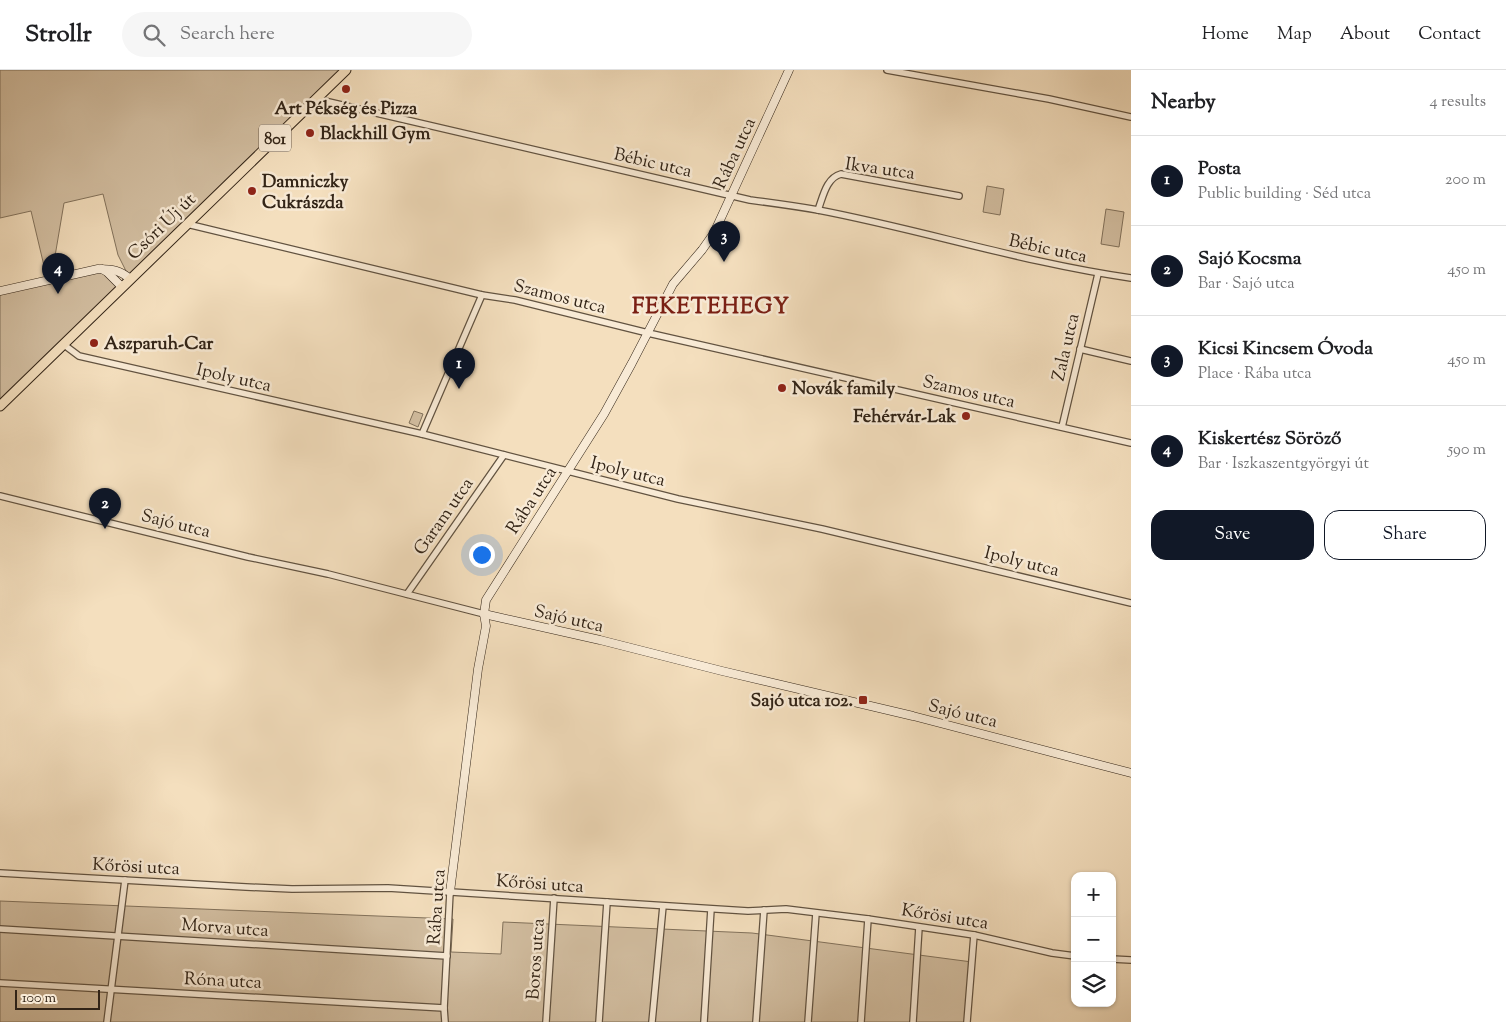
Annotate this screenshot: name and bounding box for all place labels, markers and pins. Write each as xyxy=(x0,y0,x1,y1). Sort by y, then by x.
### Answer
marker: Art Pékség és Pizza xyxy=(340,83,352,95)
place label: Art Pékség és Pizza xyxy=(275,97,418,123)
place label: Blackhill Gym xyxy=(320,122,430,148)
marker: Blackhill Gym xyxy=(304,127,316,139)
place label: Damniczky Cukrászda xyxy=(262,170,349,217)
marker: Damniczky Cukrászda xyxy=(246,185,258,197)
pin: 3 xyxy=(708,221,740,262)
pin: 4 xyxy=(42,253,74,294)
place label: Aszparuh-Car xyxy=(104,332,213,358)
marker: Aszparuh-Car xyxy=(88,337,100,349)
pin: 1 xyxy=(443,348,475,389)
place label: Novák family xyxy=(792,377,895,403)
marker: Novák family xyxy=(776,382,788,394)
place label: Fehérvár-Lak xyxy=(853,405,956,431)
marker: Fehérvár-Lak xyxy=(960,410,972,422)
pin: 2 xyxy=(89,488,121,529)
place label: Sajó utca 102. xyxy=(750,689,853,715)
marker: Sajó utca 102. xyxy=(857,694,869,706)

